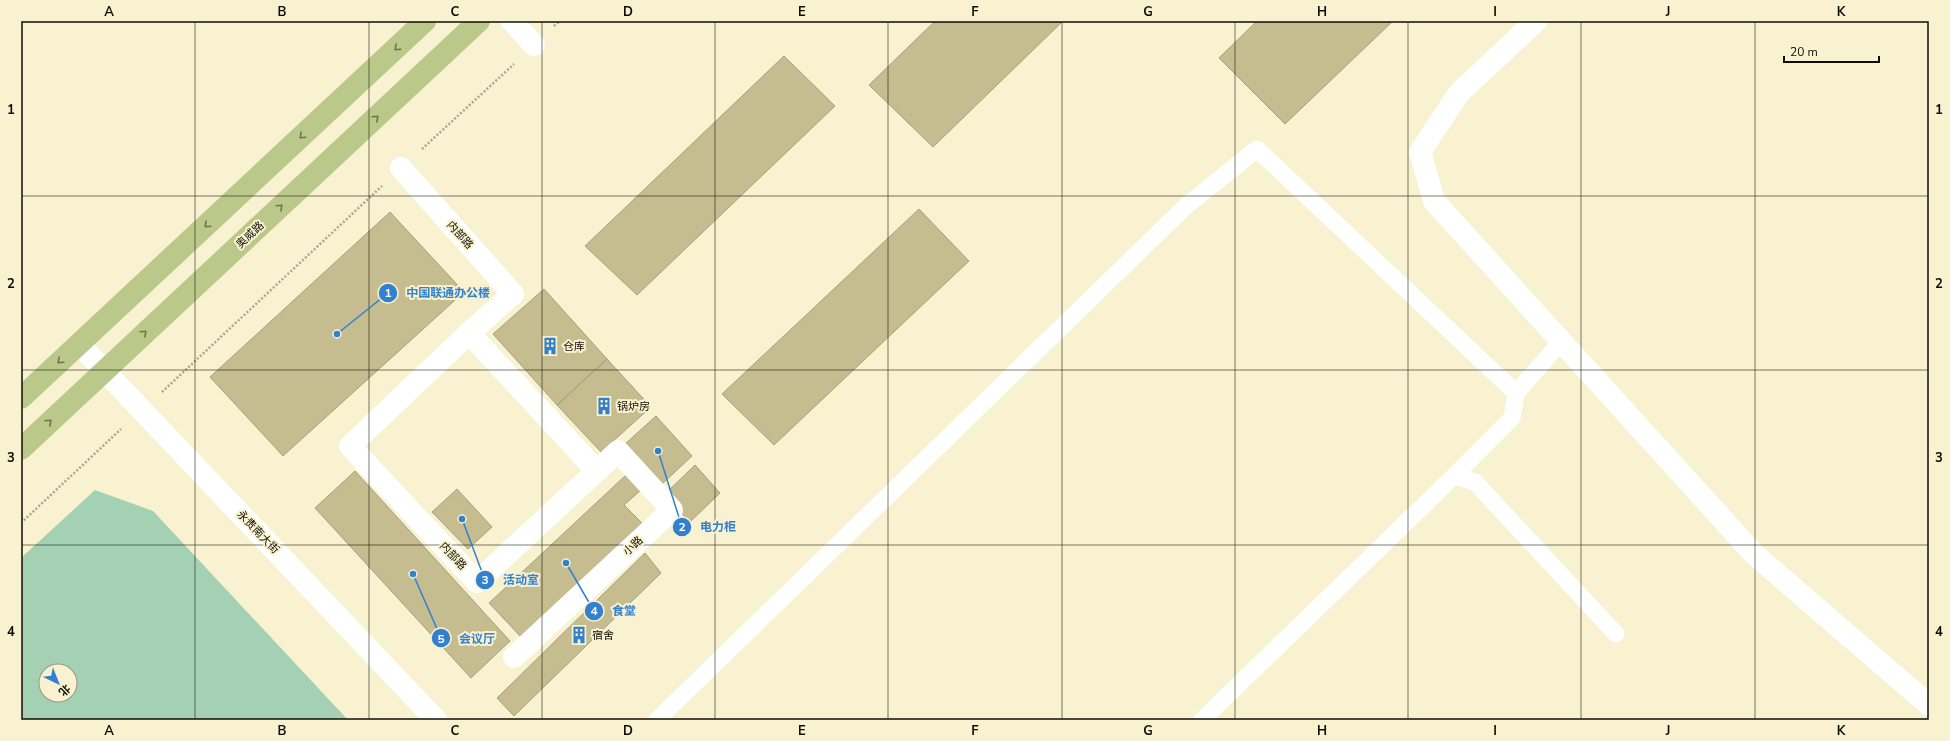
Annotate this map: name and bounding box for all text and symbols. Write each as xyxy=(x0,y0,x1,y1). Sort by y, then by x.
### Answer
text: A xyxy=(104,3,114,21)
text: B xyxy=(278,3,287,21)
text: C xyxy=(451,3,460,21)
text: D xyxy=(623,3,633,21)
text: E xyxy=(798,3,806,21)
text: F xyxy=(971,3,979,21)
text: G xyxy=(1143,3,1153,21)
text: H xyxy=(1317,3,1327,21)
text: I xyxy=(1493,3,1497,21)
text: J xyxy=(1665,3,1670,21)
text: K xyxy=(1837,3,1846,21)
scale bar xyxy=(1784,38,1879,64)
one-way arrow xyxy=(394,43,402,50)
text: 20 m xyxy=(1790,44,1818,60)
text: 1 xyxy=(7,101,15,119)
text: 1 xyxy=(1935,101,1943,119)
one-way arrow xyxy=(371,116,378,123)
one-way arrow xyxy=(299,131,307,139)
one-way arrow xyxy=(276,204,283,211)
street label: 奥威路 xyxy=(233,218,267,252)
street label: 内部路 xyxy=(443,218,477,252)
one-way arrow xyxy=(204,220,212,228)
text: 2 xyxy=(7,275,15,293)
text: 2 xyxy=(1935,275,1943,293)
callout: 中国联通办公楼 xyxy=(378,281,498,305)
text: 1 xyxy=(384,285,392,301)
text: 中国联通办公楼 xyxy=(406,285,490,301)
one-way arrow xyxy=(140,331,147,338)
building icon: 仓库 xyxy=(540,336,560,356)
place label: 仓库 xyxy=(563,339,585,354)
one-way arrow xyxy=(58,357,65,364)
building icon: 锅炉房 xyxy=(594,396,614,416)
place label: 锅炉房 xyxy=(617,399,650,414)
one-way arrow xyxy=(45,420,52,427)
text: 3 xyxy=(7,449,15,467)
text: 3 xyxy=(1935,449,1943,467)
street label: 永贵南大街 xyxy=(234,507,282,557)
callout: 电力柜 xyxy=(672,515,744,539)
text: 2 xyxy=(678,519,686,535)
text: 电力柜 xyxy=(700,519,736,535)
street label: 小路 xyxy=(620,533,646,559)
street label: 内部路 xyxy=(436,539,470,573)
callout: 活动室 xyxy=(475,568,547,592)
text: 3 xyxy=(481,572,489,588)
text: 活动室 xyxy=(503,572,539,588)
callout: 食堂 xyxy=(584,599,644,623)
text: 4 xyxy=(590,603,598,619)
text: 食堂 xyxy=(612,603,636,619)
text: 4 xyxy=(7,623,15,641)
text: 4 xyxy=(1935,623,1943,641)
building icon: 宿舍 xyxy=(569,625,589,645)
callout: 会议厅 xyxy=(431,626,503,650)
place label: 宿舍 xyxy=(592,628,614,643)
text: 5 xyxy=(437,631,445,647)
text: 会议厅 xyxy=(459,631,495,647)
north arrow xyxy=(38,663,78,703)
text: 北 xyxy=(55,681,74,699)
text: A xyxy=(104,722,114,740)
text: B xyxy=(278,722,287,740)
text: C xyxy=(451,722,460,740)
text: D xyxy=(623,722,633,740)
text: E xyxy=(798,722,806,740)
text: F xyxy=(971,722,979,740)
text: G xyxy=(1143,722,1153,740)
text: H xyxy=(1317,722,1327,740)
text: I xyxy=(1493,722,1497,740)
text: J xyxy=(1665,722,1670,740)
text: K xyxy=(1837,722,1846,740)

